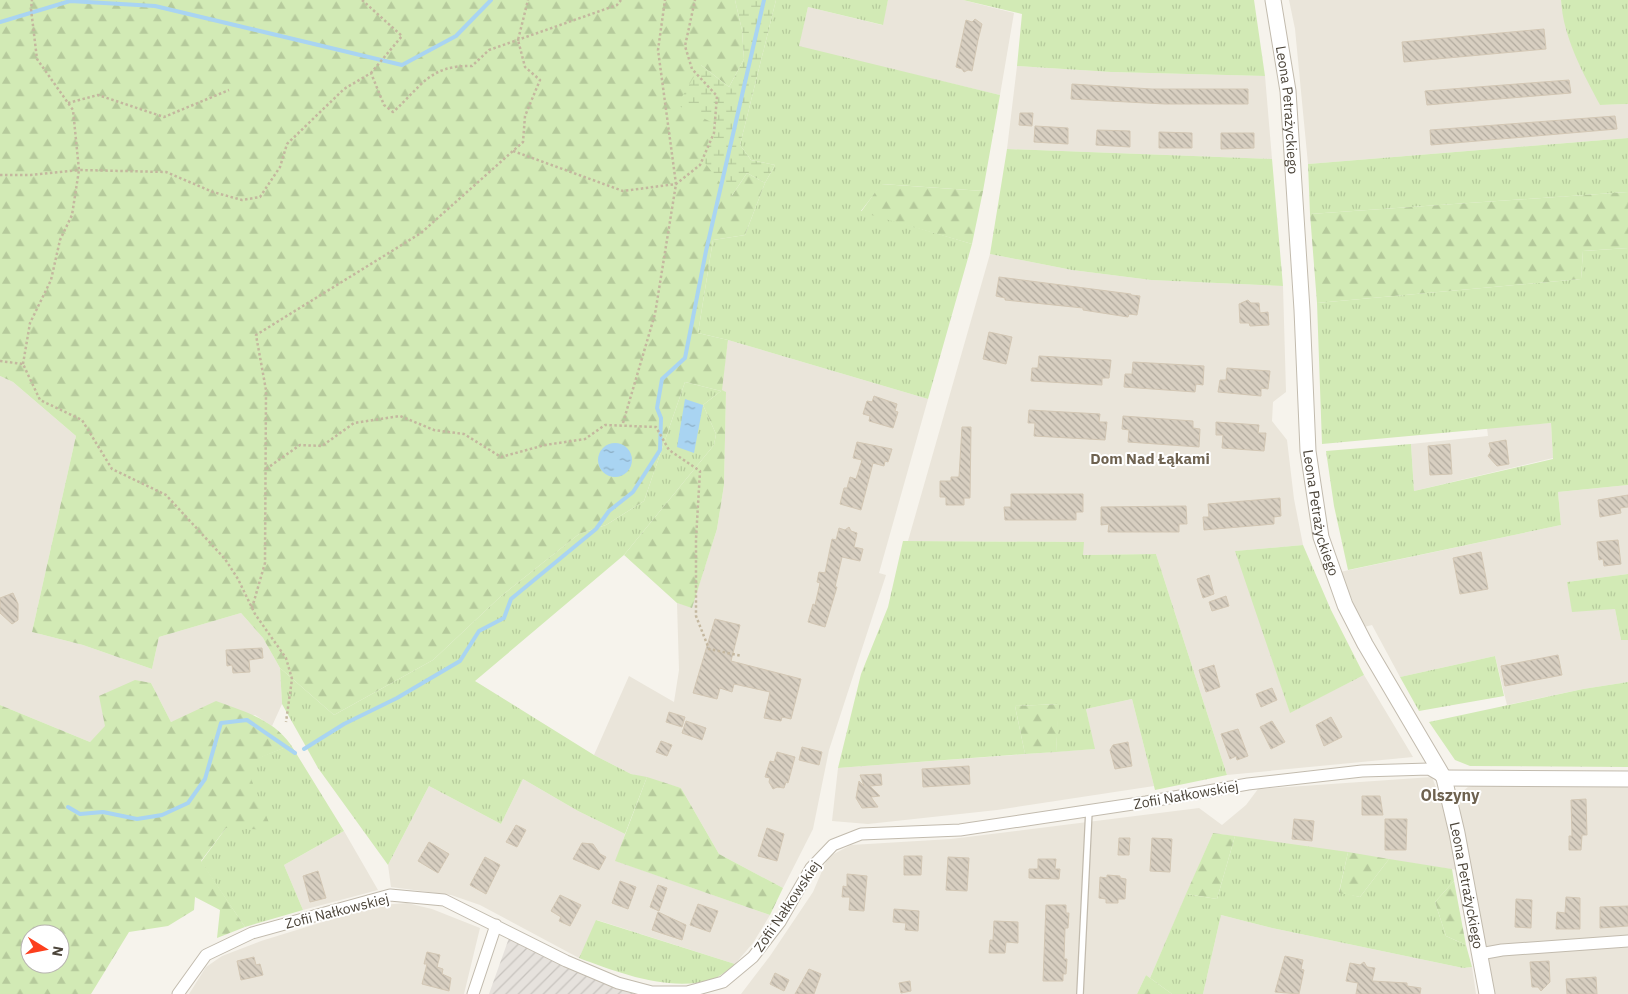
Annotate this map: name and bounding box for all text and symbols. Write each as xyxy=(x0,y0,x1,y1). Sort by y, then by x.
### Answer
street label: Leona Petrażyckiego xyxy=(1272,45,1302,175)
street label: Leona Petrażyckiego xyxy=(1299,448,1343,578)
district label: Dom Nad Łąkami xyxy=(1090,449,1210,468)
street label: Zofii Nałkowskiej xyxy=(1132,777,1240,813)
district label: Olszyny xyxy=(1421,785,1480,805)
street label: Leona Petrażyckiego xyxy=(1446,820,1487,950)
street label: Zofii Nałkowskiej xyxy=(750,857,824,955)
street label: Zofii Nałkowskiej xyxy=(283,889,391,933)
north arrow xyxy=(20,924,70,974)
text: N xyxy=(48,945,68,958)

